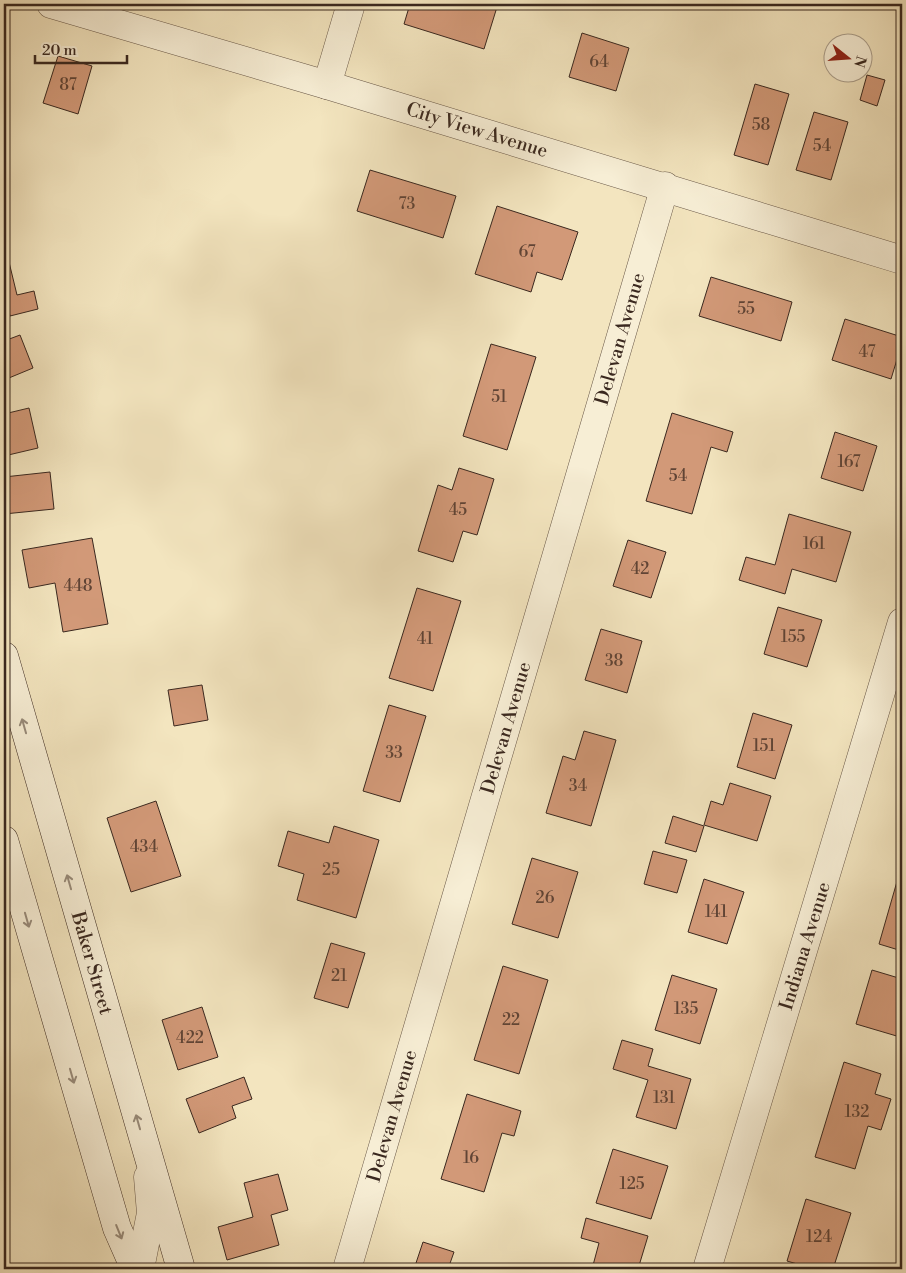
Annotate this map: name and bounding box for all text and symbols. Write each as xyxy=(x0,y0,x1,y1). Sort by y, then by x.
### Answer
scale bar xyxy=(35,32,128,64)
north arrow xyxy=(824,32,874,82)
text: 20 m xyxy=(42,41,77,60)
house number: 64 xyxy=(589,52,609,72)
text: N xyxy=(849,54,870,69)
house number: 87 xyxy=(59,75,77,95)
street label: City View Avenue xyxy=(403,97,551,163)
house number: 58 xyxy=(752,115,771,135)
house number: 54 xyxy=(813,136,832,156)
house number: 73 xyxy=(399,194,416,214)
house number: 67 xyxy=(519,242,535,262)
street label: Delevan Avenue xyxy=(590,270,650,408)
house number: 55 xyxy=(737,299,755,319)
house number: 47 xyxy=(859,342,875,362)
house number: 51 xyxy=(491,387,507,407)
house number: 167 xyxy=(837,452,861,472)
house number: 54 xyxy=(669,466,688,486)
house number: 45 xyxy=(449,500,467,520)
house number: 161 xyxy=(803,534,825,554)
house number: 42 xyxy=(631,559,649,579)
house number: 448 xyxy=(63,576,93,596)
house number: 155 xyxy=(781,627,805,647)
house number: 41 xyxy=(417,629,433,649)
house number: 38 xyxy=(605,651,624,671)
street label: Delevan Avenue xyxy=(476,659,536,797)
one-way arrow xyxy=(18,718,28,734)
house number: 151 xyxy=(753,736,775,756)
house number: 33 xyxy=(385,743,403,763)
house number: 34 xyxy=(569,776,588,796)
house number: 434 xyxy=(130,837,159,857)
house number: 25 xyxy=(322,860,340,880)
one-way arrow xyxy=(63,874,73,890)
street label: Indiana Avenue xyxy=(774,879,836,1013)
house number: 26 xyxy=(536,888,555,908)
house number: 141 xyxy=(705,902,727,922)
street label: Baker Street xyxy=(66,908,118,1018)
one-way arrow xyxy=(23,912,33,928)
house number: 21 xyxy=(331,966,347,986)
house number: 135 xyxy=(674,999,698,1019)
house number: 22 xyxy=(502,1010,520,1030)
house number: 422 xyxy=(176,1028,204,1048)
street label: Delevan Avenue xyxy=(362,1047,422,1185)
one-way arrow xyxy=(68,1068,78,1084)
house number: 131 xyxy=(653,1088,675,1108)
house number: 132 xyxy=(845,1102,869,1122)
one-way arrow xyxy=(132,1114,142,1130)
house number: 16 xyxy=(463,1148,479,1168)
house number: 125 xyxy=(619,1174,645,1194)
one-way arrow xyxy=(114,1224,124,1239)
house number: 124 xyxy=(806,1227,832,1247)

